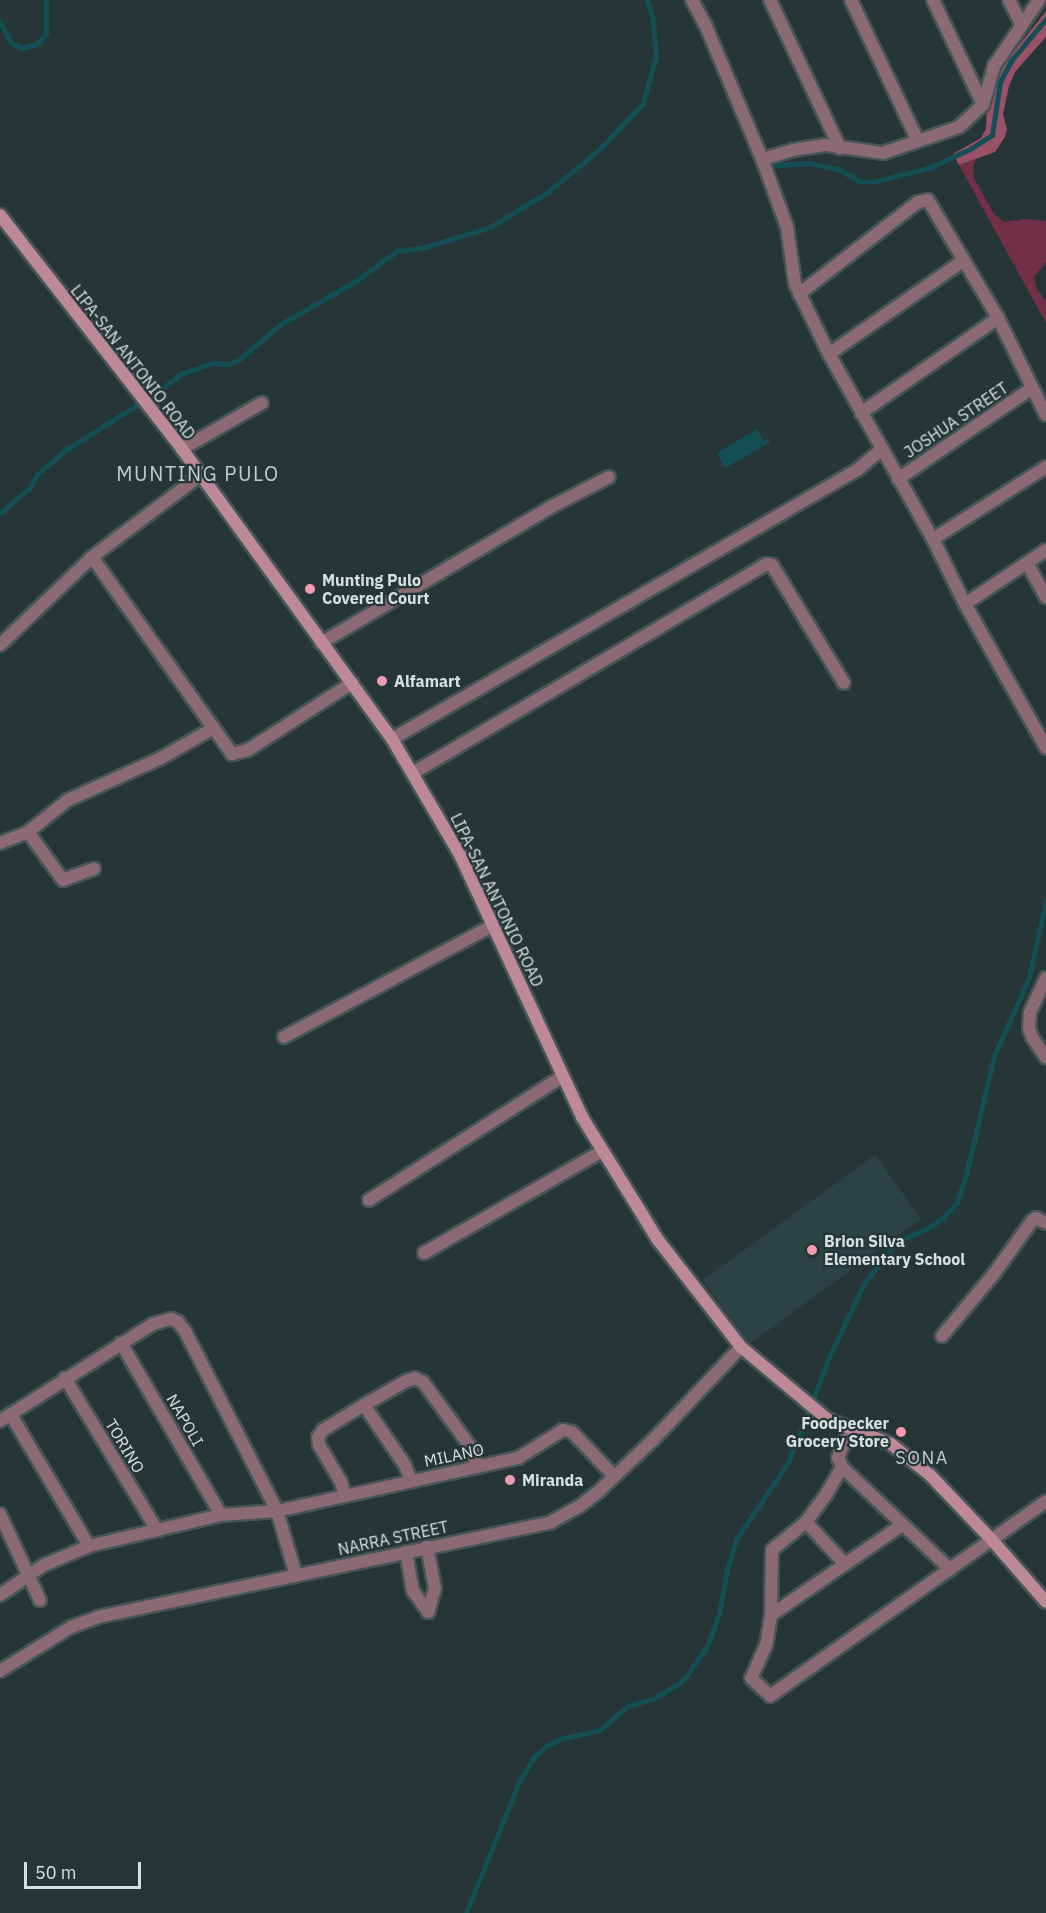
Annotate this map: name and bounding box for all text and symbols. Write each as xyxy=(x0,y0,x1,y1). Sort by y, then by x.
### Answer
street label: LIPA-SAN ANTONIO ROAD xyxy=(67,281,199,443)
street label: JOSHUA STREET xyxy=(900,378,1012,462)
district label: MUNTING PULO xyxy=(116,461,280,485)
place label: Munting Pulo Covered Court xyxy=(322,570,429,608)
marker: Munting Pulo Covered Court xyxy=(303,582,317,596)
place label: Alfamart xyxy=(394,671,461,691)
marker: Alfamart xyxy=(375,674,389,688)
street label: LIPA-SAN ANTONIO ROAD xyxy=(447,810,547,990)
place label: Brion Silva Elementary School xyxy=(824,1231,965,1269)
marker: Brion Silva Elementary School xyxy=(805,1243,819,1257)
street label: NAPOLI xyxy=(162,1391,208,1449)
place label: Foodpecker Grocery Store xyxy=(786,1413,889,1451)
street label: TORINO xyxy=(101,1416,149,1476)
marker: Foodpecker Grocery Store xyxy=(894,1425,908,1439)
street label: MILANO xyxy=(422,1439,486,1471)
district label: SONA xyxy=(895,1447,949,1469)
place label: Miranda xyxy=(522,1470,583,1490)
marker: Miranda xyxy=(503,1473,517,1487)
street label: NARRA STREET xyxy=(336,1517,450,1559)
scale bar xyxy=(27,1850,144,1888)
text: 50 m xyxy=(35,1861,77,1884)

